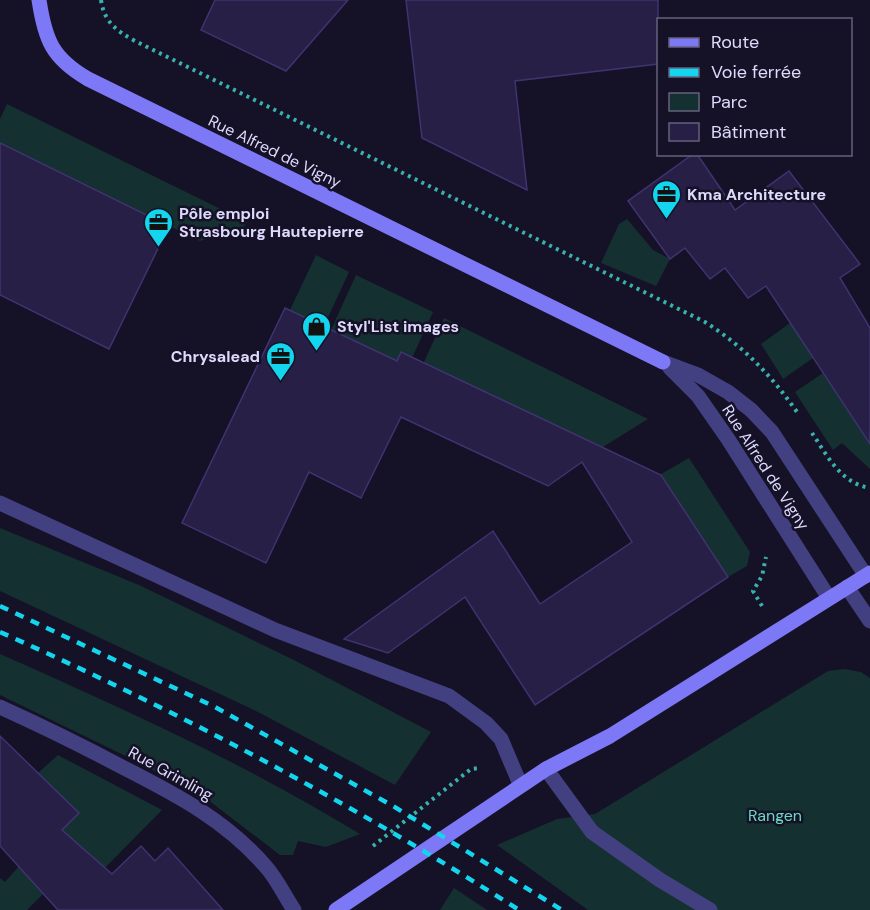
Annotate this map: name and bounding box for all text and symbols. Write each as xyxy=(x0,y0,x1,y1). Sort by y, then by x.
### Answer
legend xyxy=(657,18,852,156)
text: Route xyxy=(711,30,759,54)
text: Voie ferrée xyxy=(711,60,801,84)
text: Parc xyxy=(711,90,747,114)
street label: Rue Alfred de Vigny xyxy=(205,110,345,193)
text: Bâtiment xyxy=(711,120,786,144)
office icon: Kma Architecture xyxy=(650,178,682,220)
place label: Kma Architecture xyxy=(687,184,826,205)
place label: Pôle emploi Strasbourg Hautepierre xyxy=(179,203,364,242)
office icon: Pôle emploi Strasbourg Hautepierre xyxy=(142,206,174,248)
shop icon: Styl'List images xyxy=(300,310,332,352)
place label: Styl'List images xyxy=(337,316,459,337)
office icon: Chrysalead xyxy=(265,340,297,382)
place label: Chrysalead xyxy=(171,346,260,367)
street label: Rue Alfred de Vigny xyxy=(717,401,814,534)
street label: Rue Grimling xyxy=(125,742,217,805)
park label: Rangen xyxy=(748,805,802,826)

